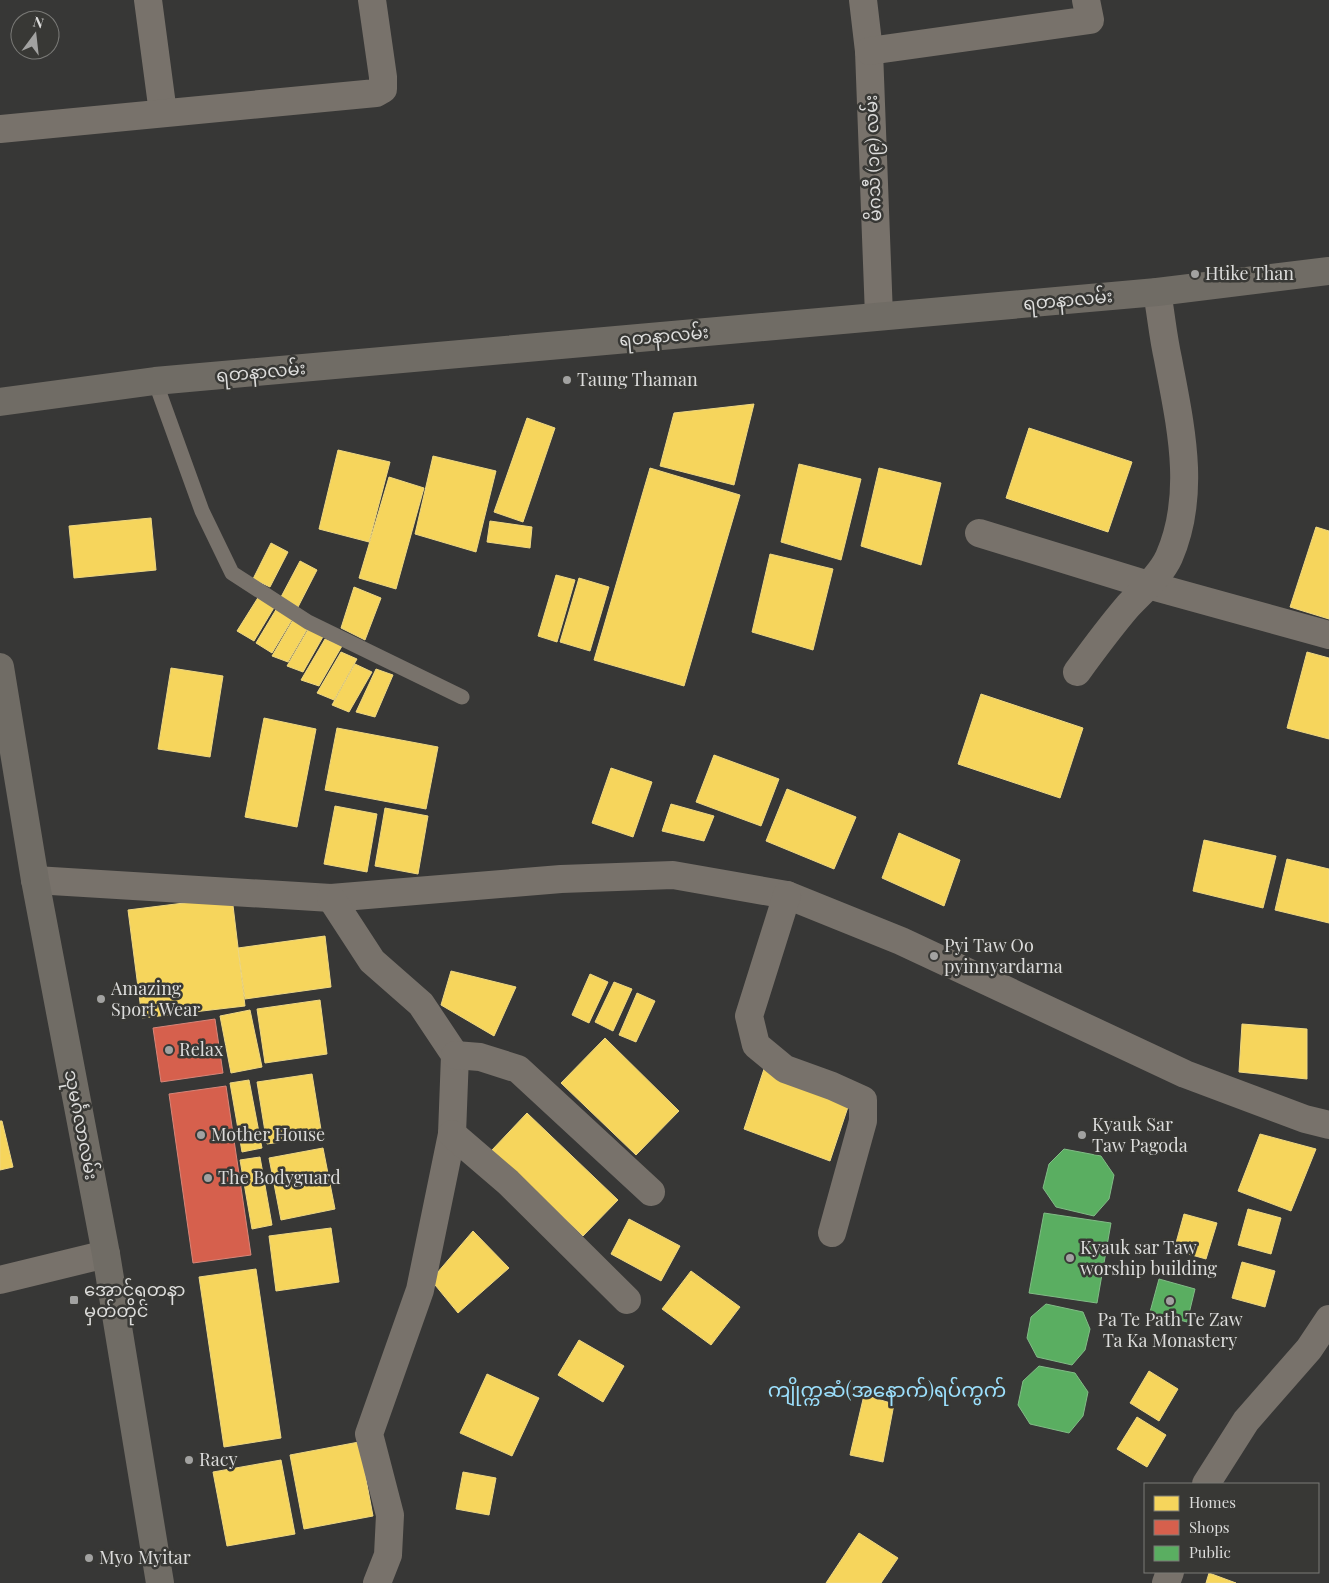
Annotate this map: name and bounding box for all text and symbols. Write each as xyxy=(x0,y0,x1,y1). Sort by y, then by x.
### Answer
north arrow xyxy=(10,10,60,60)
text: N xyxy=(31,11,46,32)
street label: မိဂသီ (၁၉) လမ်း xyxy=(857,94,890,222)
place label: Htike Than xyxy=(1205,261,1294,285)
marker: Htike Than xyxy=(1189,268,1201,280)
street label: ရတနာလမ်း xyxy=(1022,283,1114,319)
street label: ရတနာလမ်း xyxy=(618,319,710,355)
street label: ရတနာလမ်း xyxy=(215,355,307,391)
place label: Taung Thaman xyxy=(577,367,698,391)
marker: Taung Thaman xyxy=(561,374,573,386)
place label: Pyi Taw Oo pyinnyardarna xyxy=(944,933,1063,978)
marker: Pyi Taw Oo pyinnyardarna xyxy=(928,950,940,962)
place label: Amazing Sport Wear xyxy=(110,976,200,1021)
marker: Amazing Sport Wear xyxy=(95,993,107,1005)
place label: Relax xyxy=(179,1037,224,1061)
marker: Relax xyxy=(163,1044,175,1056)
street label: သုမင်္ဂလာလမ်း xyxy=(56,1068,104,1183)
place label: Kyauk Sar Taw Pagoda xyxy=(1092,1112,1188,1157)
place label: Mother House xyxy=(211,1122,325,1146)
marker: Mother House xyxy=(195,1129,207,1141)
marker: Kyauk Sar Taw Pagoda xyxy=(1076,1129,1088,1141)
place label: The Bodyguard xyxy=(218,1165,341,1189)
marker: The Bodyguard xyxy=(202,1172,214,1184)
place label: Kyauk sar Taw worship building xyxy=(1080,1235,1218,1280)
marker: Kyauk sar Taw worship building xyxy=(1064,1252,1076,1264)
place label: အောင်ရတနာ မှတ်တိုင် xyxy=(84,1277,185,1326)
marker: အောင်ရတနာ မှတ်တိုင် xyxy=(68,1294,80,1306)
marker: Pa Te Path Te Zaw Ta Ka Monastery xyxy=(1164,1295,1176,1307)
place label: Pa Te Path Te Zaw Ta Ka Monastery xyxy=(1098,1307,1243,1352)
district label: ကျိုက္ကဆံ(အနောက်)ရပ်ကွက် xyxy=(768,1375,1006,1406)
place label: Racy xyxy=(199,1447,237,1471)
marker: Racy xyxy=(183,1454,195,1466)
legend xyxy=(1144,1483,1319,1573)
text: Homes xyxy=(1189,1492,1236,1512)
text: Shops xyxy=(1189,1517,1230,1537)
text: Public xyxy=(1189,1542,1231,1562)
place label: Myo Myitar xyxy=(99,1545,191,1569)
marker: Myo Myitar xyxy=(83,1552,95,1564)

